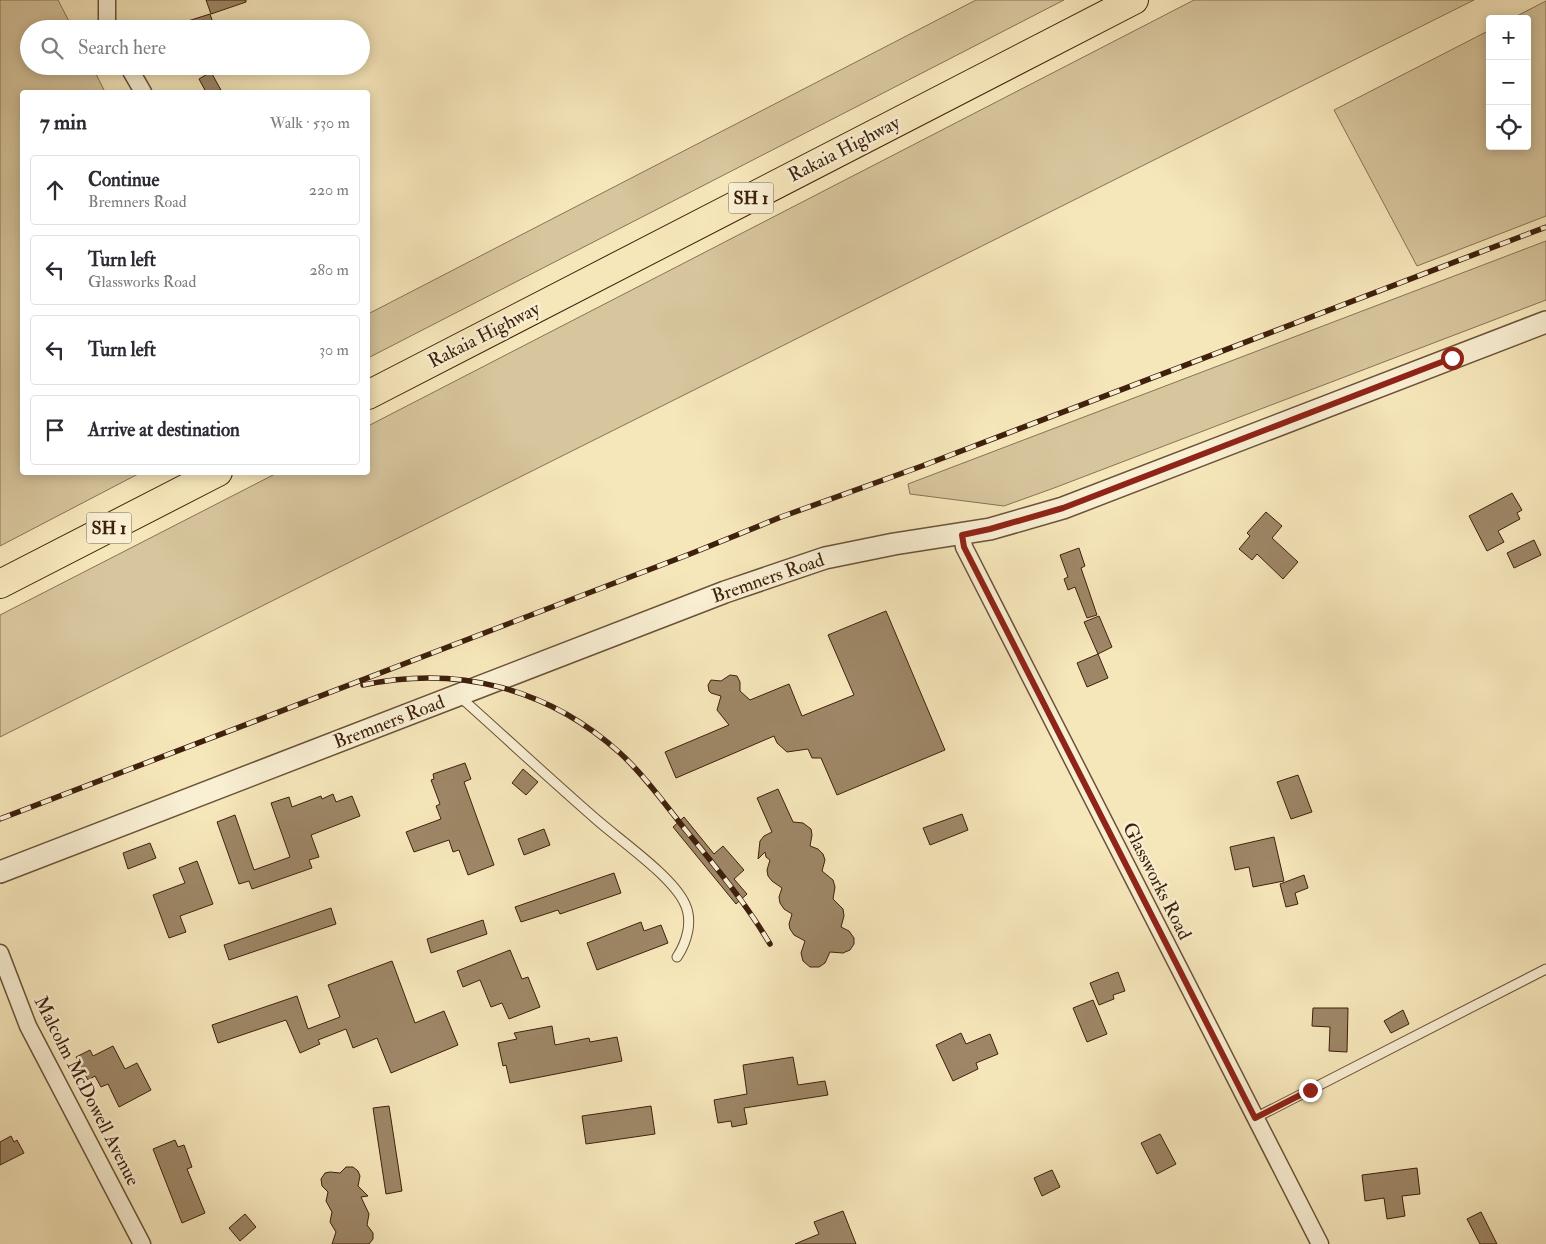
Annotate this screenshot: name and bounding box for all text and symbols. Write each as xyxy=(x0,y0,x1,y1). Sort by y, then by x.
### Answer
map controls xyxy=(1486,15,1531,150)
button: + xyxy=(1486,15,1531,60)
search box xyxy=(20,20,370,75)
icon: search xyxy=(38,34,66,62)
text: Search here xyxy=(78,36,166,60)
button: − xyxy=(1486,60,1531,105)
button: locate xyxy=(1486,105,1531,150)
text: 7 min xyxy=(40,109,87,136)
street label: Rakaia Highway xyxy=(784,110,905,187)
text: Walk · 530 m xyxy=(270,113,350,133)
text: Continue xyxy=(88,168,159,192)
icon: ahead xyxy=(41,176,69,204)
text: 220 m xyxy=(309,180,349,200)
road number: SH 1 xyxy=(728,182,774,214)
text: Bremners Road xyxy=(88,192,187,212)
text: Turn left xyxy=(88,248,156,272)
icon: left xyxy=(41,256,69,284)
text: 280 m xyxy=(309,260,349,280)
text: Glassworks Road xyxy=(88,272,196,292)
street label: Rakaia Highway xyxy=(424,296,545,373)
icon: left xyxy=(41,336,69,364)
text: Turn left xyxy=(88,338,156,362)
text: 30 m xyxy=(319,340,349,360)
route start xyxy=(1441,347,1464,370)
icon: arrive xyxy=(41,416,69,444)
text: Arrive at destination xyxy=(88,418,240,442)
road number: SH 1 xyxy=(86,512,132,544)
street label: Bremners Road xyxy=(709,547,828,608)
street label: Bremners Road xyxy=(330,690,449,754)
street label: Glassworks Road xyxy=(1117,818,1197,944)
street label: Malcolm McDowell Avenue xyxy=(29,992,145,1190)
route end xyxy=(1299,1079,1322,1102)

